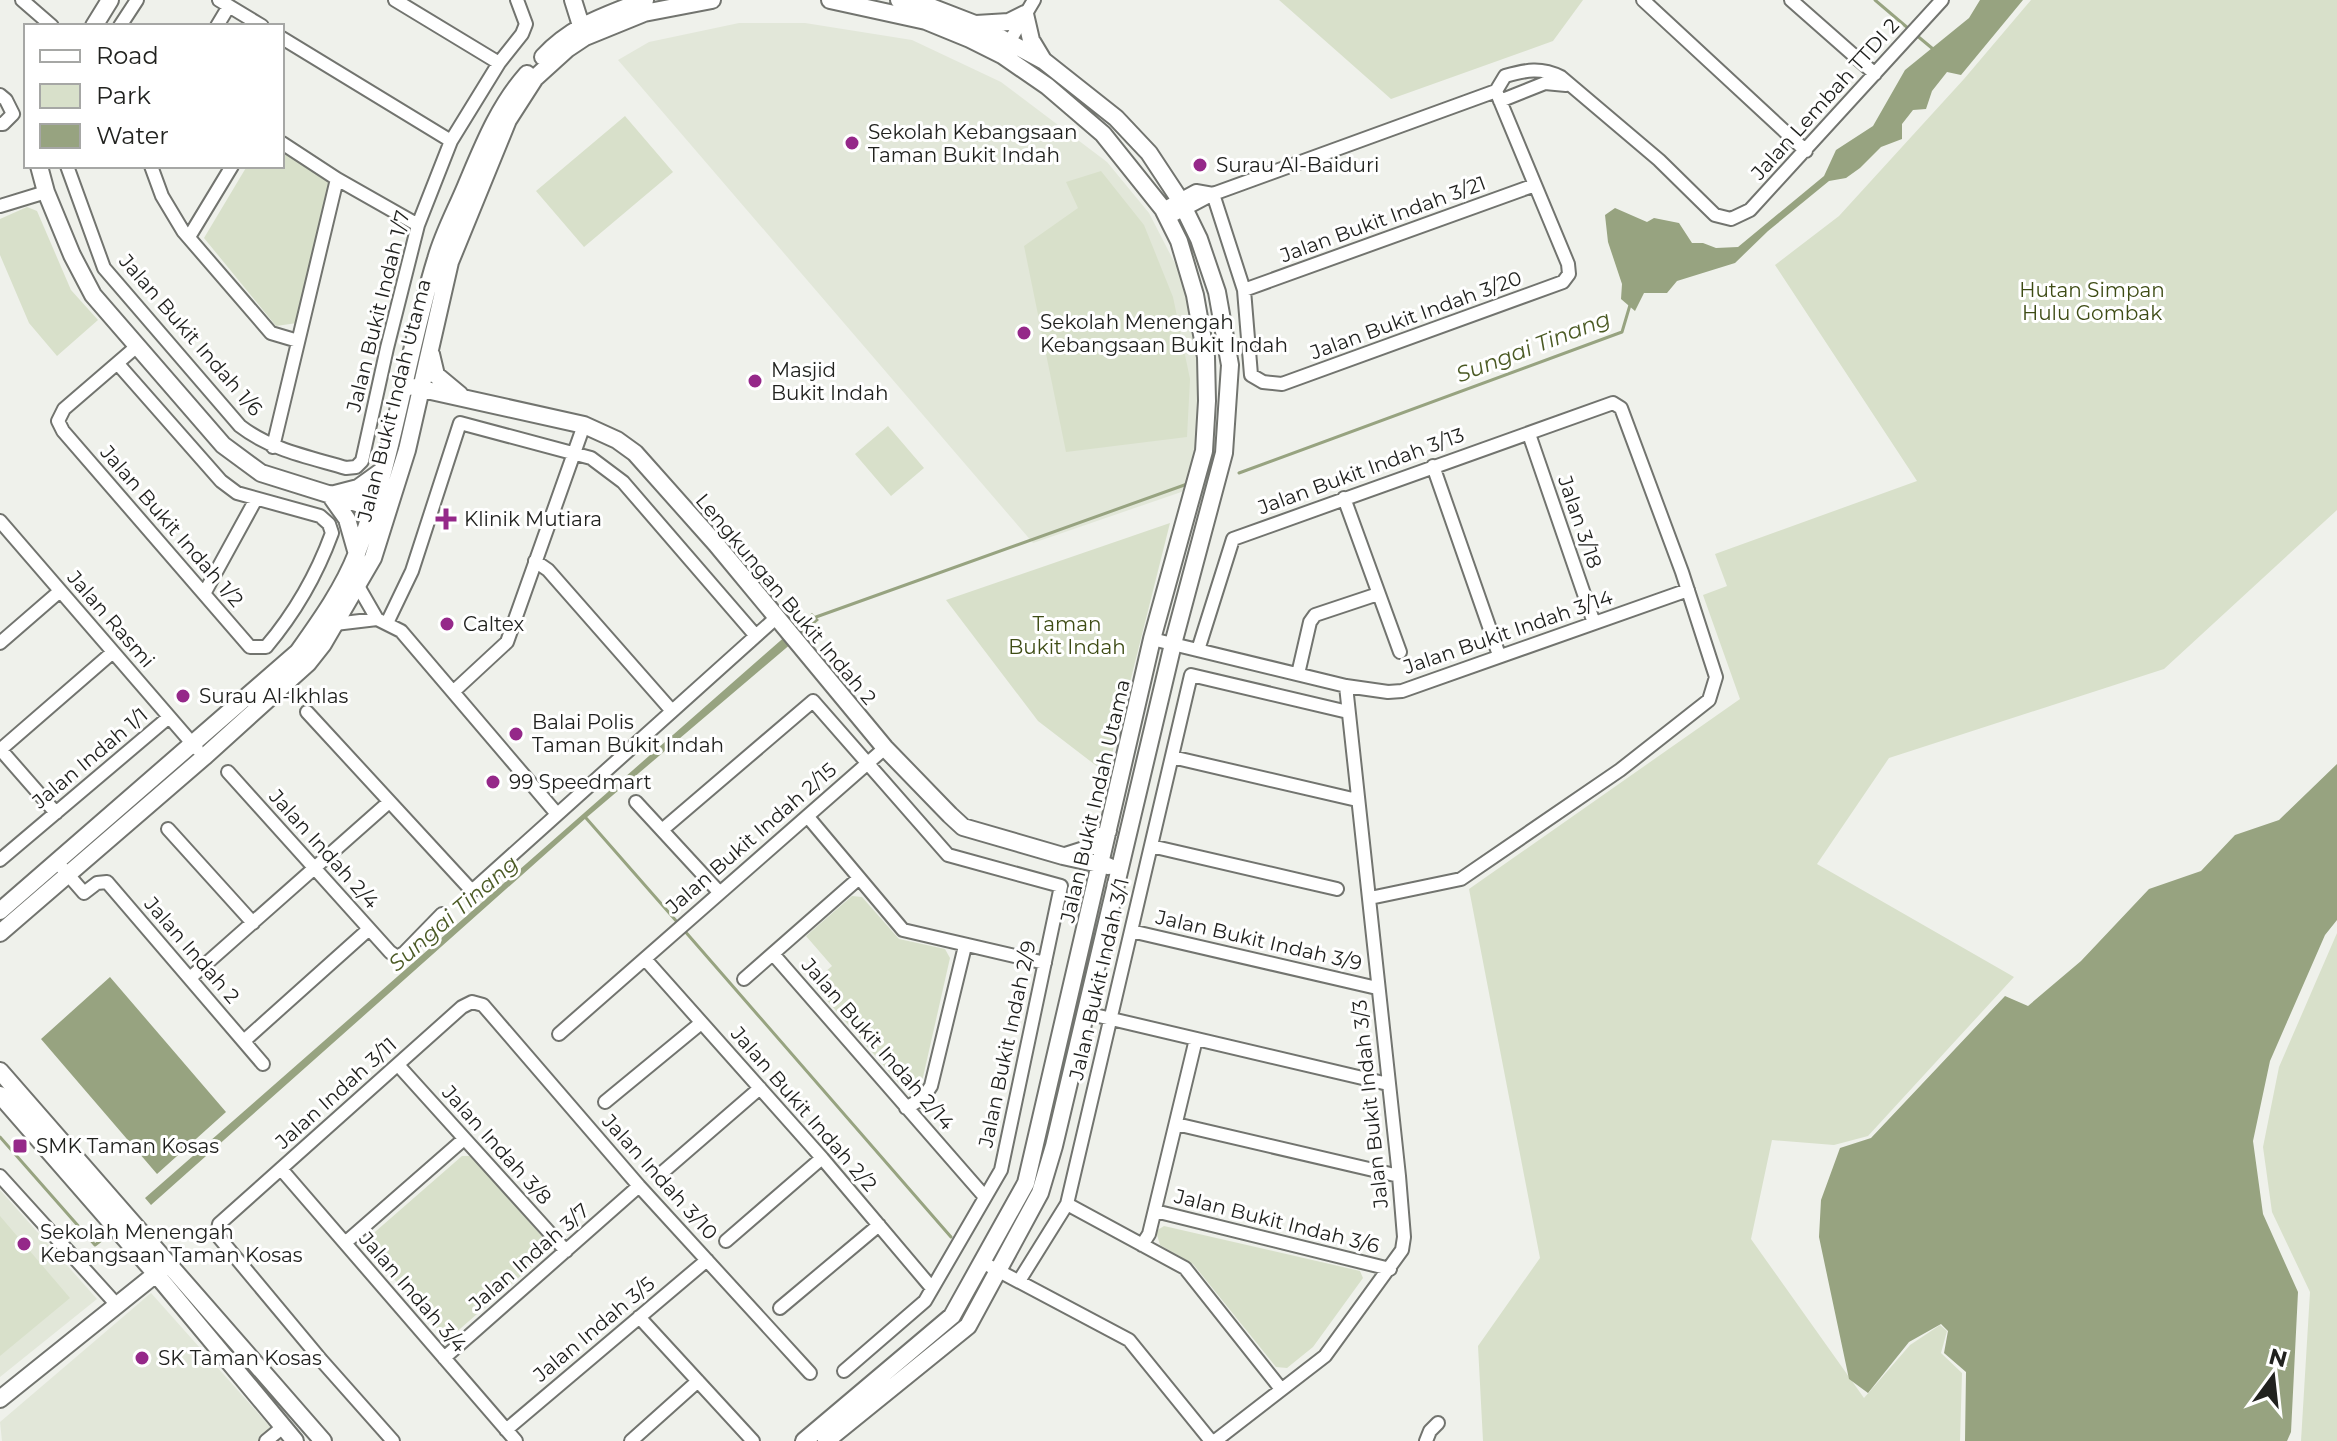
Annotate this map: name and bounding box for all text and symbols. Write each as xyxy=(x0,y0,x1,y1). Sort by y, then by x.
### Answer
street label: Jalan Lembah TTDI 2 xyxy=(1745,13,1904,185)
legend xyxy=(24,24,284,168)
text: Road xyxy=(96,41,159,70)
text: Park xyxy=(96,81,151,110)
place label: Sekolah Kebangsaan Taman Bukit Indah xyxy=(868,120,1078,167)
text: Water xyxy=(96,121,169,150)
marker: Sekolah Kebangsaan Taman Bukit Indah xyxy=(843,134,861,152)
place label: Surau Al-Baiduri xyxy=(1216,153,1379,177)
marker: Surau Al-Baiduri xyxy=(1191,156,1209,174)
street label: Jalan Bukit Indah 3/21 xyxy=(1276,171,1489,268)
street label: Jalan Bukit Indah 1/7 xyxy=(341,208,415,415)
street label: Jalan Bukit Indah 1/6 xyxy=(114,249,268,421)
street label: Jalan Bukit Indah 3/20 xyxy=(1306,266,1525,365)
street label: Jalan Bukit Indah Utama xyxy=(352,276,436,525)
park label: Hutan Simpan Hulu Gombak xyxy=(2019,278,2165,325)
water label: Sungai Tinang xyxy=(1452,305,1614,388)
place label: Sekolah Menengah Kebangsaan Bukit Indah xyxy=(1040,310,1288,357)
marker: Sekolah Menengah Kebangsaan Bukit Indah xyxy=(1015,324,1033,342)
place label: Masjid Bukit Indah xyxy=(771,358,889,405)
marker: Masjid Bukit Indah xyxy=(746,372,764,390)
street label: Jalan Bukit Indah 3/13 xyxy=(1254,423,1467,520)
street label: Jalan Bukit Indah 1/2 xyxy=(95,440,249,612)
street label: Jalan 3/18 xyxy=(1553,472,1607,571)
street label: Lengkungan Bukit Indah 2 xyxy=(691,489,881,709)
place label: Klinik Mutiara xyxy=(464,507,602,531)
marker: Klinik Mutiara xyxy=(435,508,457,530)
street label: Jalan Rasmi xyxy=(62,565,160,672)
street label: Jalan Bukit Indah 3/14 xyxy=(1399,585,1616,679)
place label: Caltex xyxy=(463,612,525,636)
park label: Taman Bukit Indah xyxy=(1008,612,1126,659)
marker: Caltex xyxy=(438,615,456,633)
street label: Jalan Bukit Indah Utama xyxy=(1055,677,1135,926)
place label: Surau Al-Ikhlas xyxy=(199,684,348,708)
marker: Surau Al-Ikhlas xyxy=(174,687,192,705)
street label: Jalan Indah 1/1 xyxy=(27,703,153,814)
place label: Balai Polis Taman Bukit Indah xyxy=(532,710,724,757)
marker: Balai Polis Taman Bukit Indah xyxy=(507,725,525,743)
street label: Jalan Bukit Indah 2/15 xyxy=(660,757,841,919)
place label: 99 Speedmart xyxy=(509,770,652,794)
marker: 99 Speedmart xyxy=(484,773,502,791)
street label: Jalan Indah 2/4 xyxy=(264,784,384,913)
water label: Sungai Tinang xyxy=(383,850,524,977)
street label: Jalan Bukit Indah 3/1 xyxy=(1064,876,1134,1083)
street label: Jalan Indah 2 xyxy=(139,891,245,1008)
street label: Jalan Bukit Indah 3/9 xyxy=(1153,904,1364,975)
street label: Jalan Bukit Indah 2/9 xyxy=(973,938,1041,1151)
street label: Jalan Bukit Indah 2/14 xyxy=(796,952,959,1135)
street label: Jalan Bukit Indah 3/3 xyxy=(1347,998,1393,1211)
street label: Jalan Bukit Indah 2/2 xyxy=(725,1021,882,1196)
street label: Jalan Indah 3/11 xyxy=(270,1032,401,1154)
street label: Jalan Indah 3/8 xyxy=(437,1080,557,1209)
street label: Jalan Indah 3/10 xyxy=(597,1109,723,1245)
place label: SMK Taman Kosas xyxy=(36,1134,219,1158)
marker: SMK Taman Kosas xyxy=(11,1137,29,1155)
street label: Jalan Bukit Indah 3/6 xyxy=(1171,1184,1382,1258)
street label: Jalan Indah 3/7 xyxy=(463,1198,594,1316)
place label: Sekolah Menengah Kebangsaan Taman Kosas xyxy=(40,1220,303,1267)
street label: Jalan Indah 3/4 xyxy=(354,1226,472,1357)
marker: Sekolah Menengah Kebangsaan Taman Kosas xyxy=(15,1235,33,1253)
street label: Jalan Indah 3/5 xyxy=(528,1271,659,1387)
north arrow xyxy=(2233,1337,2313,1417)
text: N xyxy=(2266,1343,2290,1374)
place label: SK Taman Kosas xyxy=(158,1346,322,1370)
marker: SK Taman Kosas xyxy=(133,1349,151,1367)

